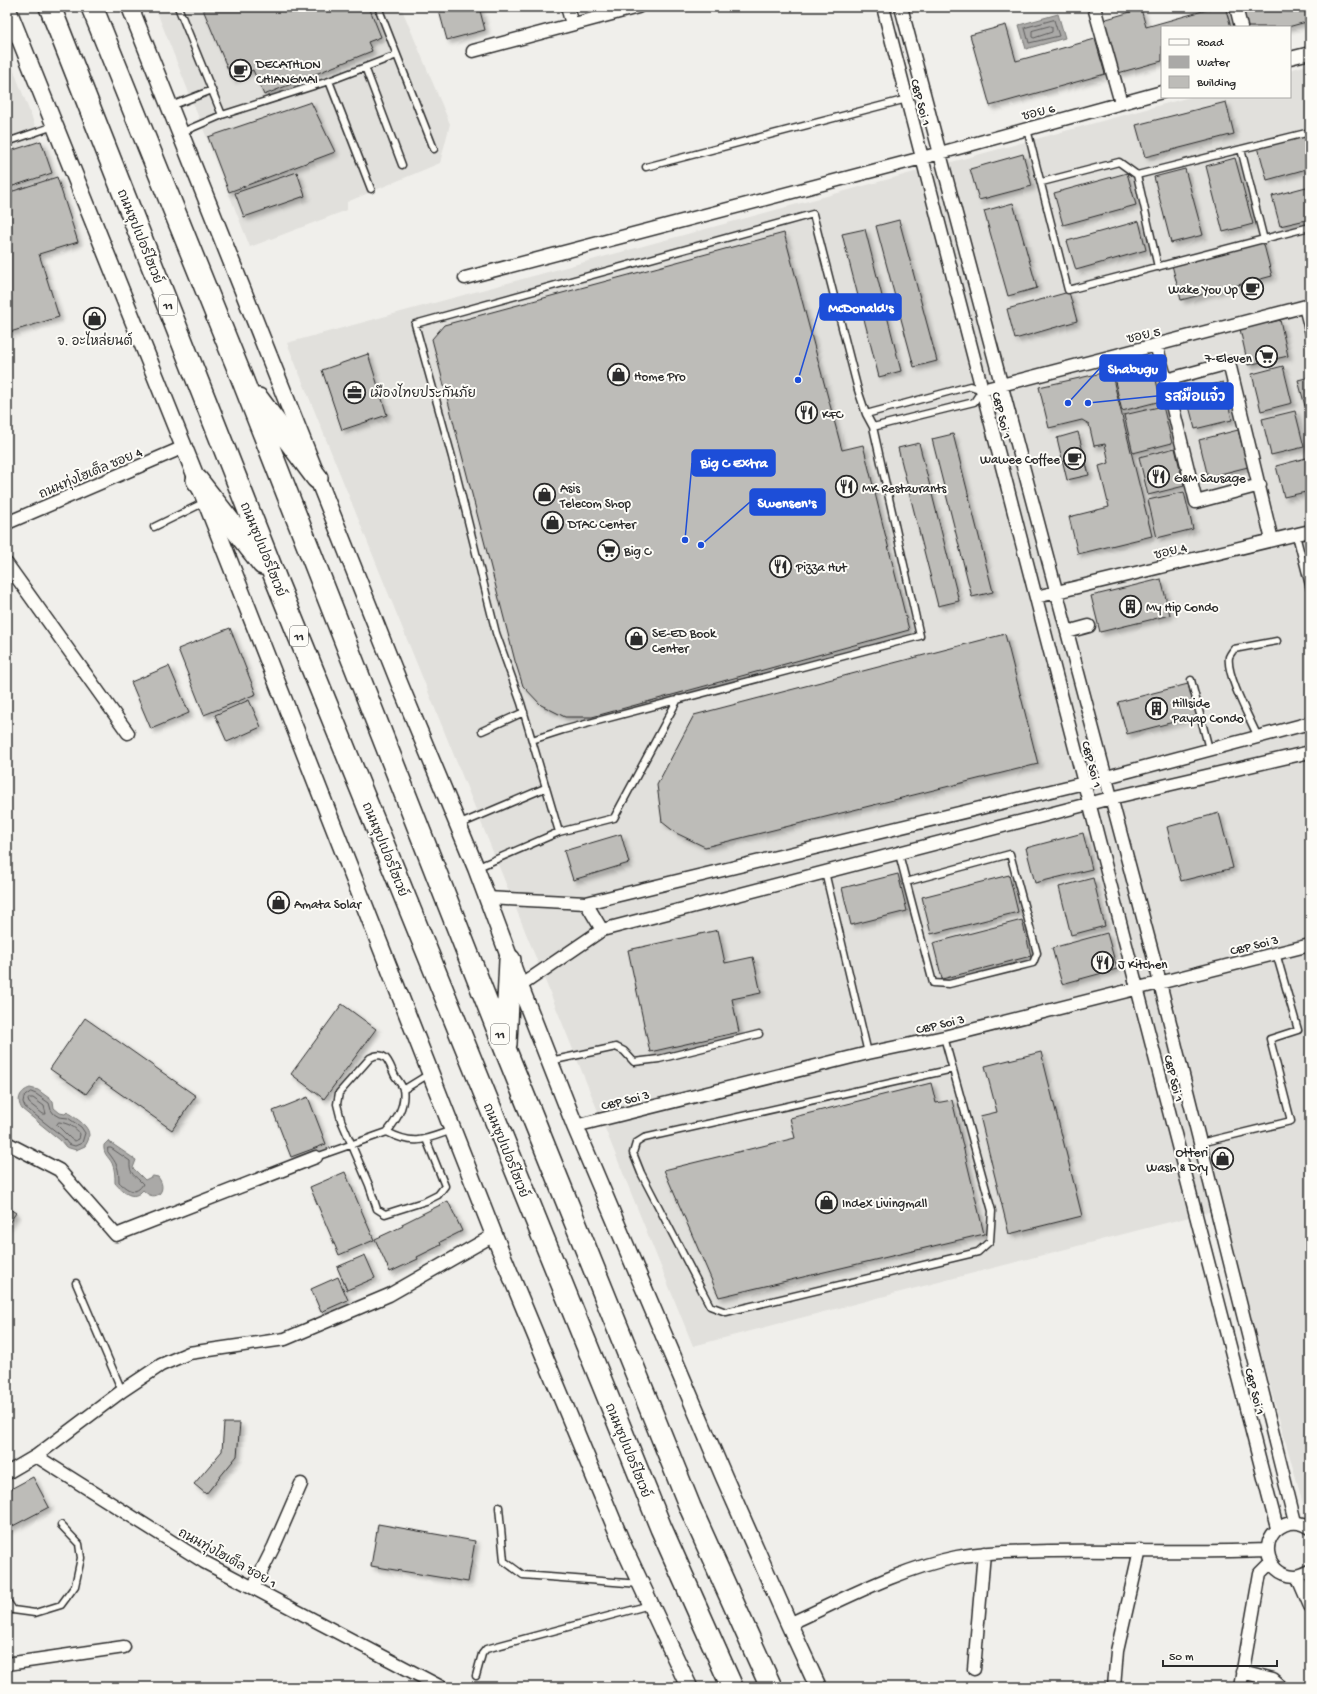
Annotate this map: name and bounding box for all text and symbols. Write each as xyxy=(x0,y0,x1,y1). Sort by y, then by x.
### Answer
legend xyxy=(1161,26,1291,98)
text: Road xyxy=(1197,37,1224,51)
cafe icon: DECATHLON CHIANGMAI xyxy=(227,57,253,83)
text: Water xyxy=(1197,57,1231,71)
place label: DECATHLON CHIANGMAI xyxy=(255,58,321,88)
text: Building xyxy=(1196,77,1236,91)
street label: CBP Soi 1 xyxy=(906,78,933,128)
street label: ซอย 6 xyxy=(1020,102,1057,125)
street label: ถนนซุปเปอร์ไฮเวย์ xyxy=(113,186,168,286)
cafe icon: Wake You Up xyxy=(1240,275,1266,301)
place label: Wake You Up xyxy=(1168,283,1239,298)
callout: McDonald's xyxy=(820,294,901,320)
road number: 11 xyxy=(159,295,177,315)
text: McDonald's xyxy=(828,301,894,318)
shop icon: จ. อะไหล่ยนต์ xyxy=(82,305,108,331)
street label: ซอย 5 xyxy=(1125,325,1162,348)
place label: จ. อะไหล่ยนต์ xyxy=(57,331,133,350)
supermarket icon: 7-Eleven xyxy=(1254,344,1280,370)
place label: 7-Eleven xyxy=(1204,352,1253,367)
callout: Shabugu xyxy=(1100,355,1166,381)
shop icon: Home Pro xyxy=(605,362,631,388)
text: Shabugu xyxy=(1108,362,1159,379)
place label: Home Pro xyxy=(634,370,686,385)
office icon: เมืองไทยประกันภัย xyxy=(342,379,368,405)
place label: เมืองไทยประกันภัย xyxy=(370,383,476,402)
callout: รสมือแจ๋ว xyxy=(1157,383,1233,409)
text: รสมือแจ๋ว xyxy=(1165,386,1225,407)
street label: CBP Soi 1 xyxy=(988,391,1014,441)
restaurant icon: KFC xyxy=(793,400,819,426)
place label: KFC xyxy=(822,408,844,423)
street label: ถนนทุ่งโฮเต็ล ซอย 4 xyxy=(35,442,145,503)
cafe icon: Wawee Coffee xyxy=(1062,445,1088,471)
callout: Big C Extra xyxy=(692,450,775,476)
place label: Wawee Coffee xyxy=(980,453,1060,468)
text: Big C Extra xyxy=(700,456,769,473)
restaurant icon: G&M Sausage xyxy=(1145,464,1171,490)
place label: G&M Sausage xyxy=(1174,472,1246,487)
restaurant icon: MK Restaurants xyxy=(834,474,860,500)
shop icon: Asis Telecom Shop xyxy=(531,481,557,507)
place label: Asis Telecom Shop xyxy=(559,482,632,512)
place label: MK Restaurants xyxy=(862,482,947,497)
callout: Swensen's xyxy=(750,489,825,515)
text: Swensen's xyxy=(758,496,817,513)
street label: ถนนซุปเปอร์ไฮเวย์ xyxy=(236,499,291,599)
shop icon: DTAC Center xyxy=(540,510,566,536)
place label: DTAC Center xyxy=(567,518,637,533)
supermarket icon: Big C xyxy=(595,537,621,563)
street label: ซอย 4 xyxy=(1153,541,1189,564)
place label: Big C xyxy=(623,545,652,560)
restaurant icon: Pizza Hut xyxy=(768,553,794,579)
place label: Pizza Hut xyxy=(795,561,848,576)
building icon: My Hip Condo xyxy=(1118,593,1144,619)
place label: My Hip Condo xyxy=(1146,601,1219,616)
road number: 11 xyxy=(290,626,308,646)
shop icon: SE-ED Book Center xyxy=(623,626,649,652)
place label: SE-ED Book Center xyxy=(652,627,717,657)
building icon: Hillside Payap Condo xyxy=(1144,696,1170,722)
place label: Hillside Payap Condo xyxy=(1171,697,1244,727)
street label: CBP Soi 1 xyxy=(1077,740,1104,790)
street label: ถนนซุปเปอร์ไฮเวย์ xyxy=(358,799,413,899)
shop icon: Amata Solar xyxy=(265,890,291,916)
place label: Amata Solar xyxy=(294,898,363,913)
street label: CBP Soi 3 xyxy=(1229,933,1281,960)
restaurant icon: J Kitchen xyxy=(1089,950,1115,976)
place label: J Kitchen xyxy=(1118,958,1168,973)
street label: CBP Soi 3 xyxy=(915,1013,967,1038)
road number: 11 xyxy=(491,1024,509,1044)
street label: CBP Soi 1 xyxy=(1160,1054,1186,1104)
street label: CBP Soi 3 xyxy=(600,1088,652,1115)
street label: ถนนซุปเปอร์ไฮเวย์ xyxy=(479,1100,534,1200)
shop icon: Otteri Wash & Dry xyxy=(1210,1145,1236,1171)
place label: Otteri Wash & Dry xyxy=(1146,1146,1209,1176)
shop icon: Index Livingmall xyxy=(814,1189,840,1215)
place label: Index Livingmall xyxy=(842,1197,928,1212)
street label: CBP Soi 1 xyxy=(1240,1367,1267,1417)
street label: ถนนซุปเปอร์ไฮเวย์ xyxy=(601,1400,656,1500)
street label: ถนนทุ่งโฮเต็ล ซอย 1 xyxy=(175,1522,280,1592)
scale bar xyxy=(1163,1642,1277,1668)
text: 50 m xyxy=(1169,1651,1194,1665)

